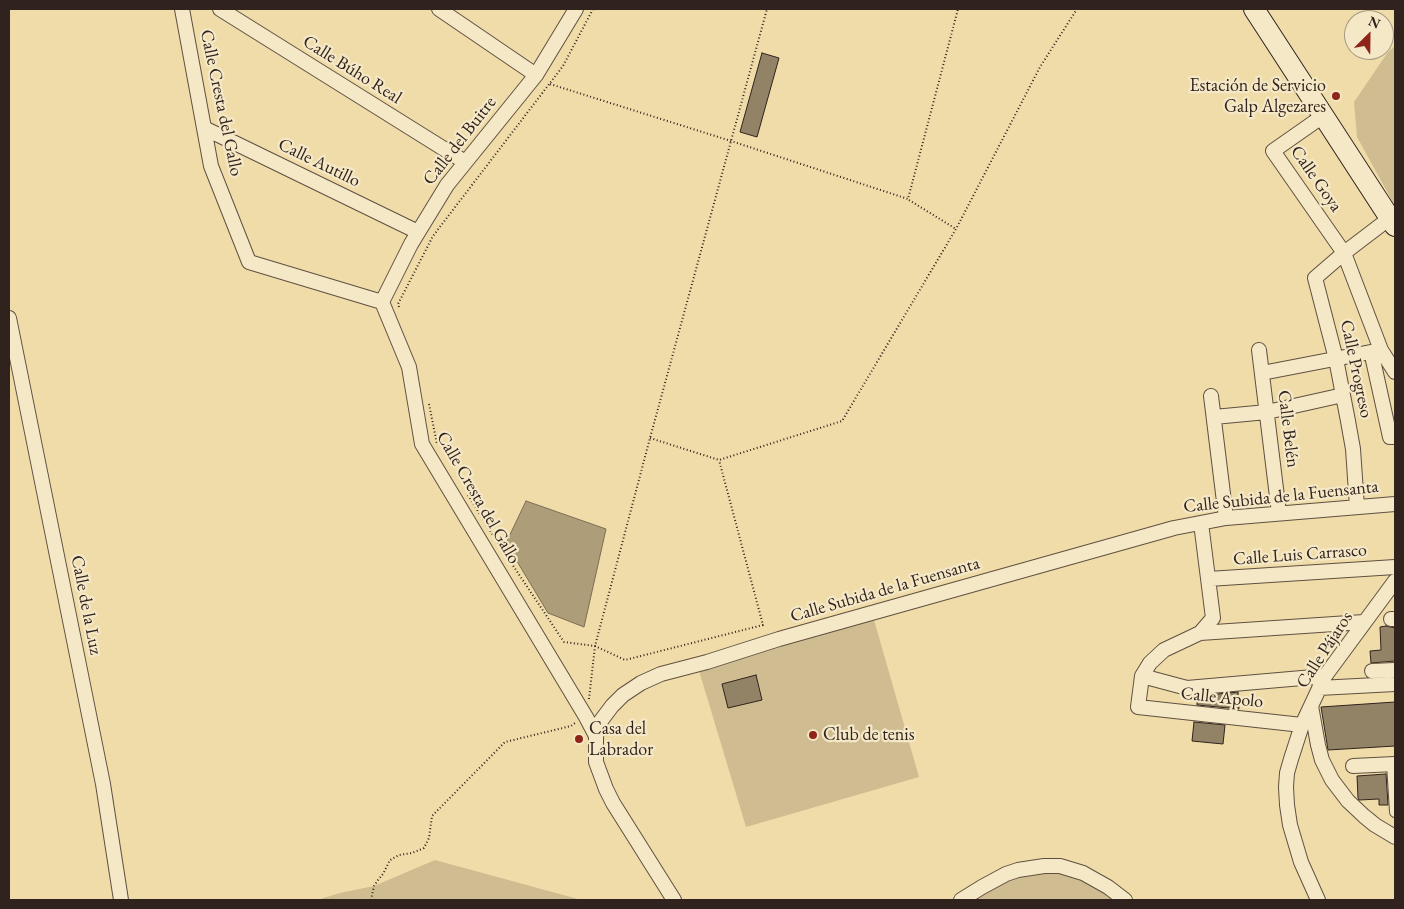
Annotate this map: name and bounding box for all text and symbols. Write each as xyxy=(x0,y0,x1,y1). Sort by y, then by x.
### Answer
north arrow xyxy=(1344,10,1394,60)
text: N xyxy=(1366,12,1383,33)
street label: Calle Cresta del Gallo xyxy=(195,28,247,178)
street label: Calle Búho Real xyxy=(299,31,405,109)
place label: Estación de Servicio Galp Algezares xyxy=(1189,75,1326,118)
marker: Estación de Servicio Galp Algezares xyxy=(1330,90,1342,102)
street label: Calle del Buitre xyxy=(419,92,501,190)
street label: Calle Autillo xyxy=(274,134,364,192)
street label: Calle Goya xyxy=(1285,142,1347,216)
street label: Calle Progreso xyxy=(1335,318,1377,420)
street label: Calle Belén xyxy=(1273,389,1303,469)
street label: Calle Cresta del Gallo xyxy=(431,428,525,568)
street label: Calle Subida de la Fuensanta xyxy=(1182,476,1380,518)
street label: Calle Luis Carrasco xyxy=(1232,540,1368,570)
street label: Calle de la Luz xyxy=(66,553,106,657)
street label: Calle Subida de la Fuensanta xyxy=(788,553,982,627)
street label: Calle Pájaros xyxy=(1292,608,1358,692)
street label: Calle Apolo xyxy=(1180,683,1264,713)
place label: Casa del Labrador xyxy=(589,718,653,761)
place label: Club de tenis xyxy=(823,724,915,746)
marker: Club de tenis xyxy=(807,729,819,741)
marker: Casa del Labrador xyxy=(573,733,585,745)

